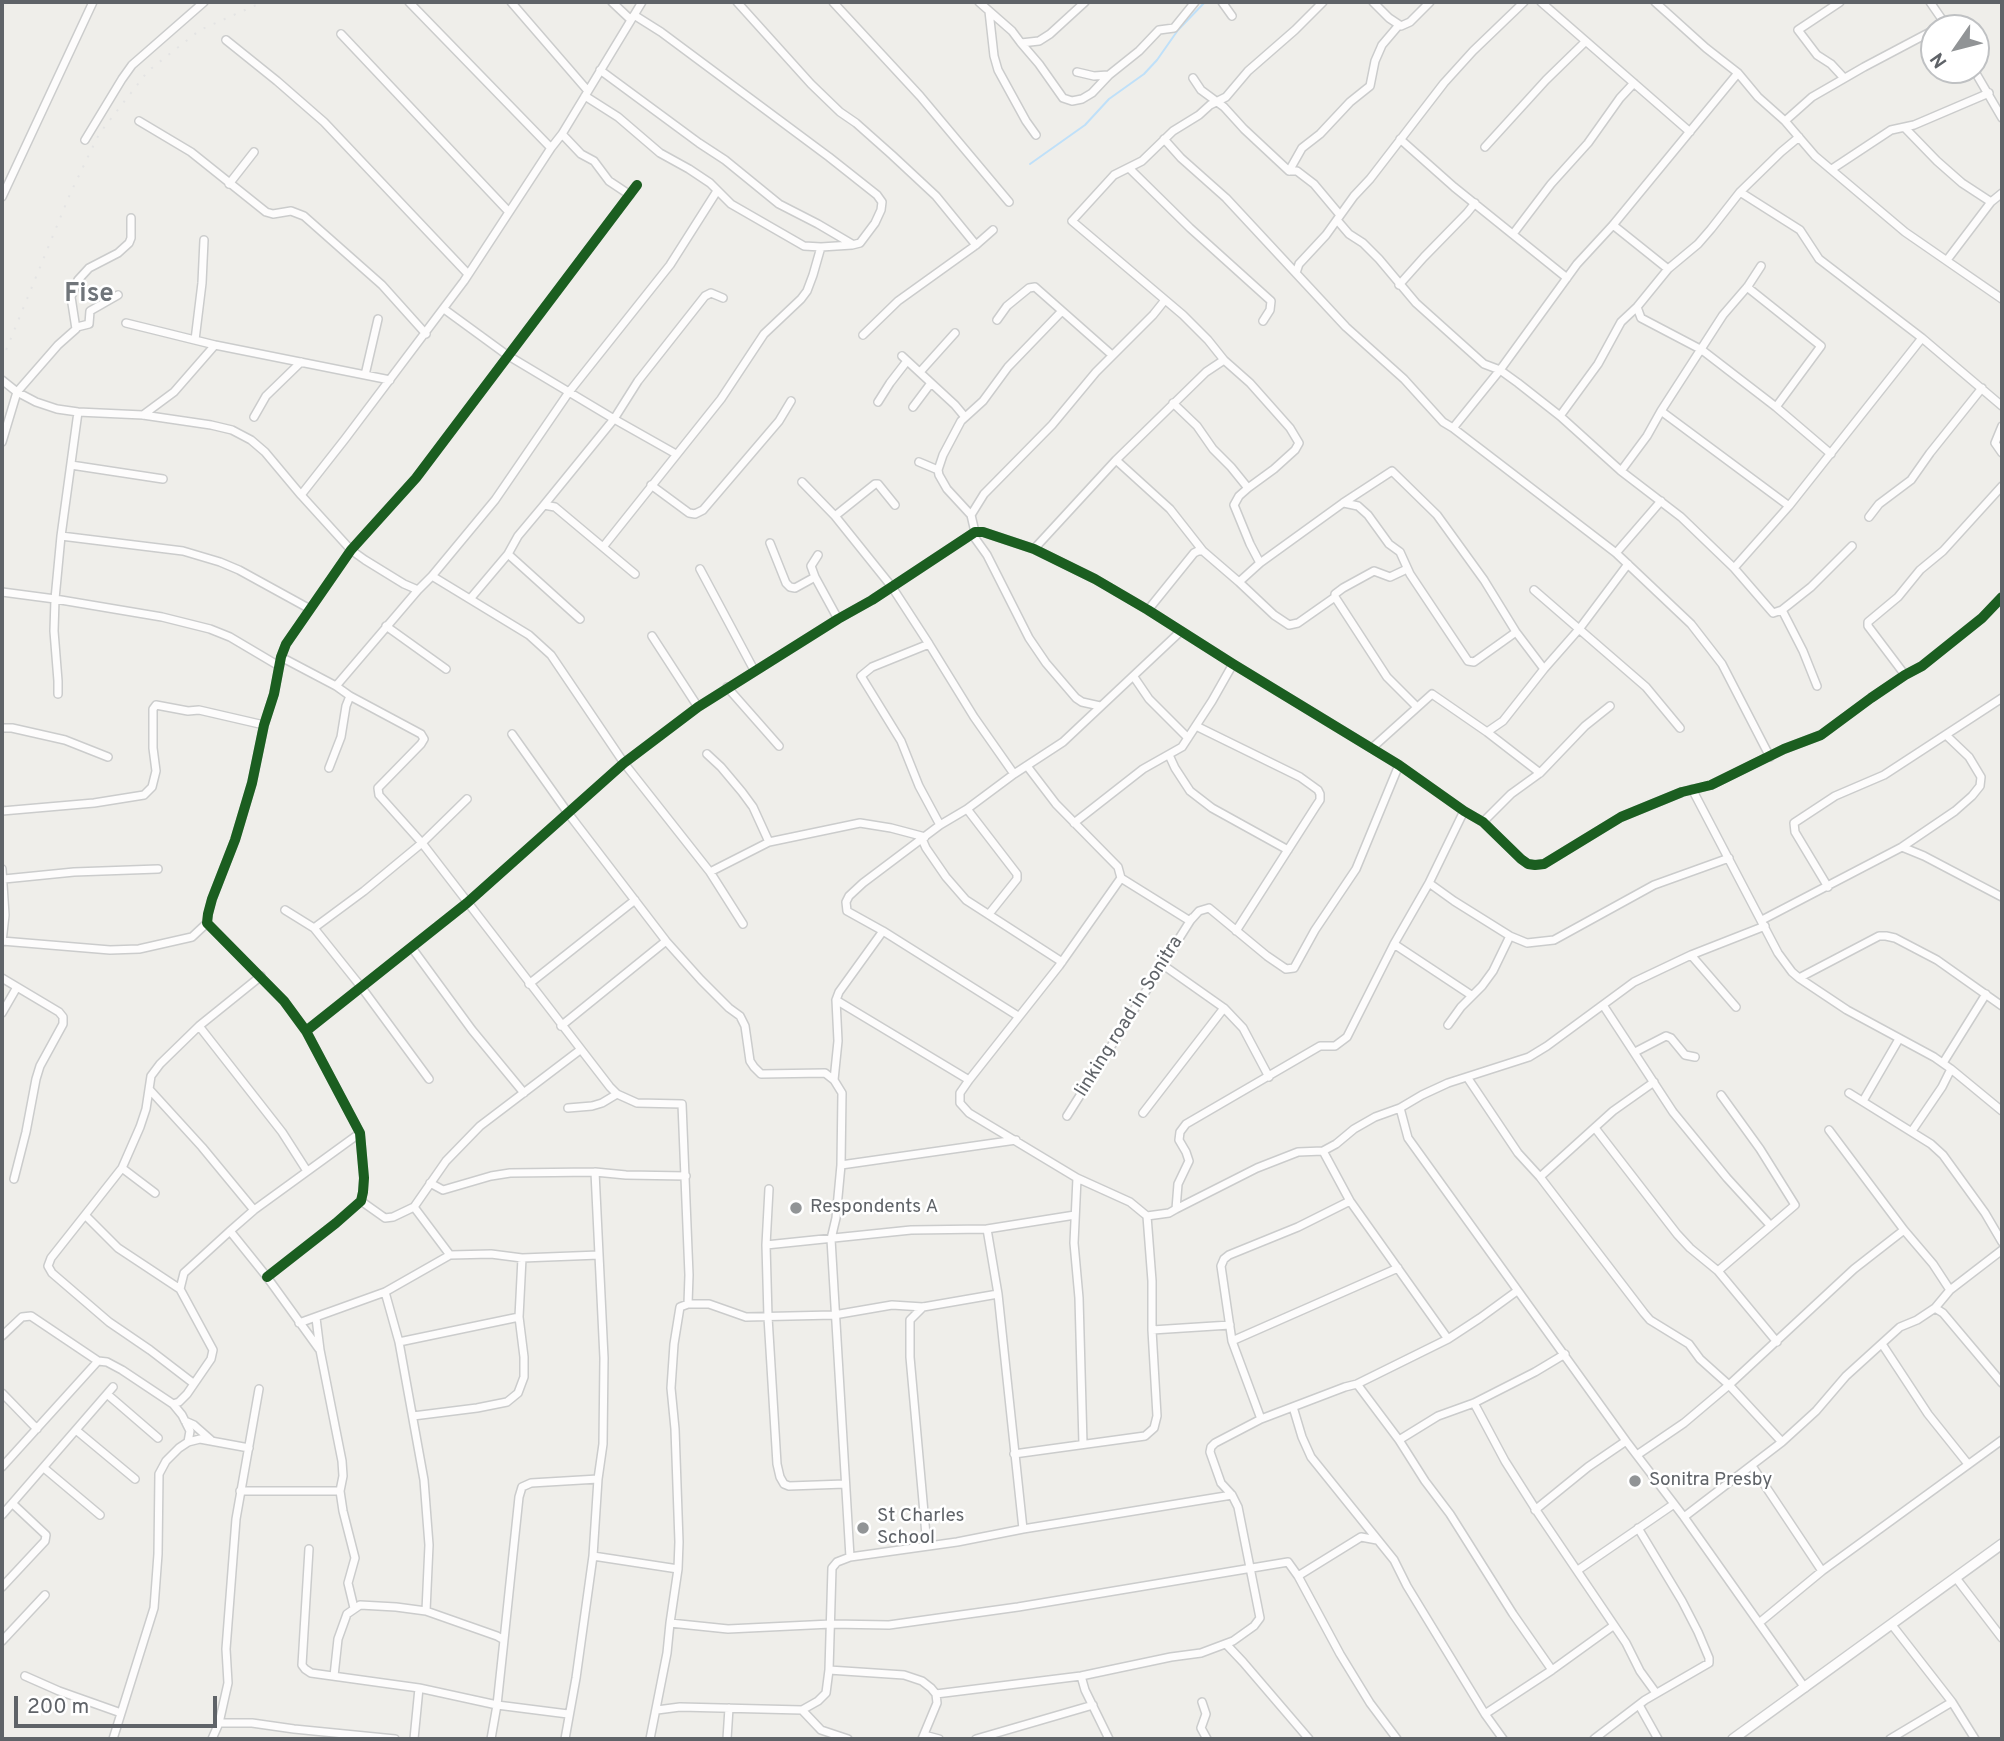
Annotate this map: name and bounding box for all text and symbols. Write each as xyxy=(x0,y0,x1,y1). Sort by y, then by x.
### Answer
north arrow xyxy=(1920,14,1990,84)
text: N xyxy=(1926,47,1953,72)
district label: Fise xyxy=(64,280,114,312)
street label: linking road in Sonitra xyxy=(1071,932,1189,1102)
place label: Respondents A xyxy=(810,1197,938,1219)
marker: Respondents A xyxy=(788,1200,804,1216)
place label: Sonitra Presby xyxy=(1649,1470,1772,1492)
marker: Sonitra Presby xyxy=(1627,1473,1643,1489)
place label: St Charles School xyxy=(877,1506,964,1550)
marker: St Charles School xyxy=(855,1520,871,1536)
scale bar xyxy=(18,1682,220,1726)
text: 200 m xyxy=(27,1694,89,1721)

